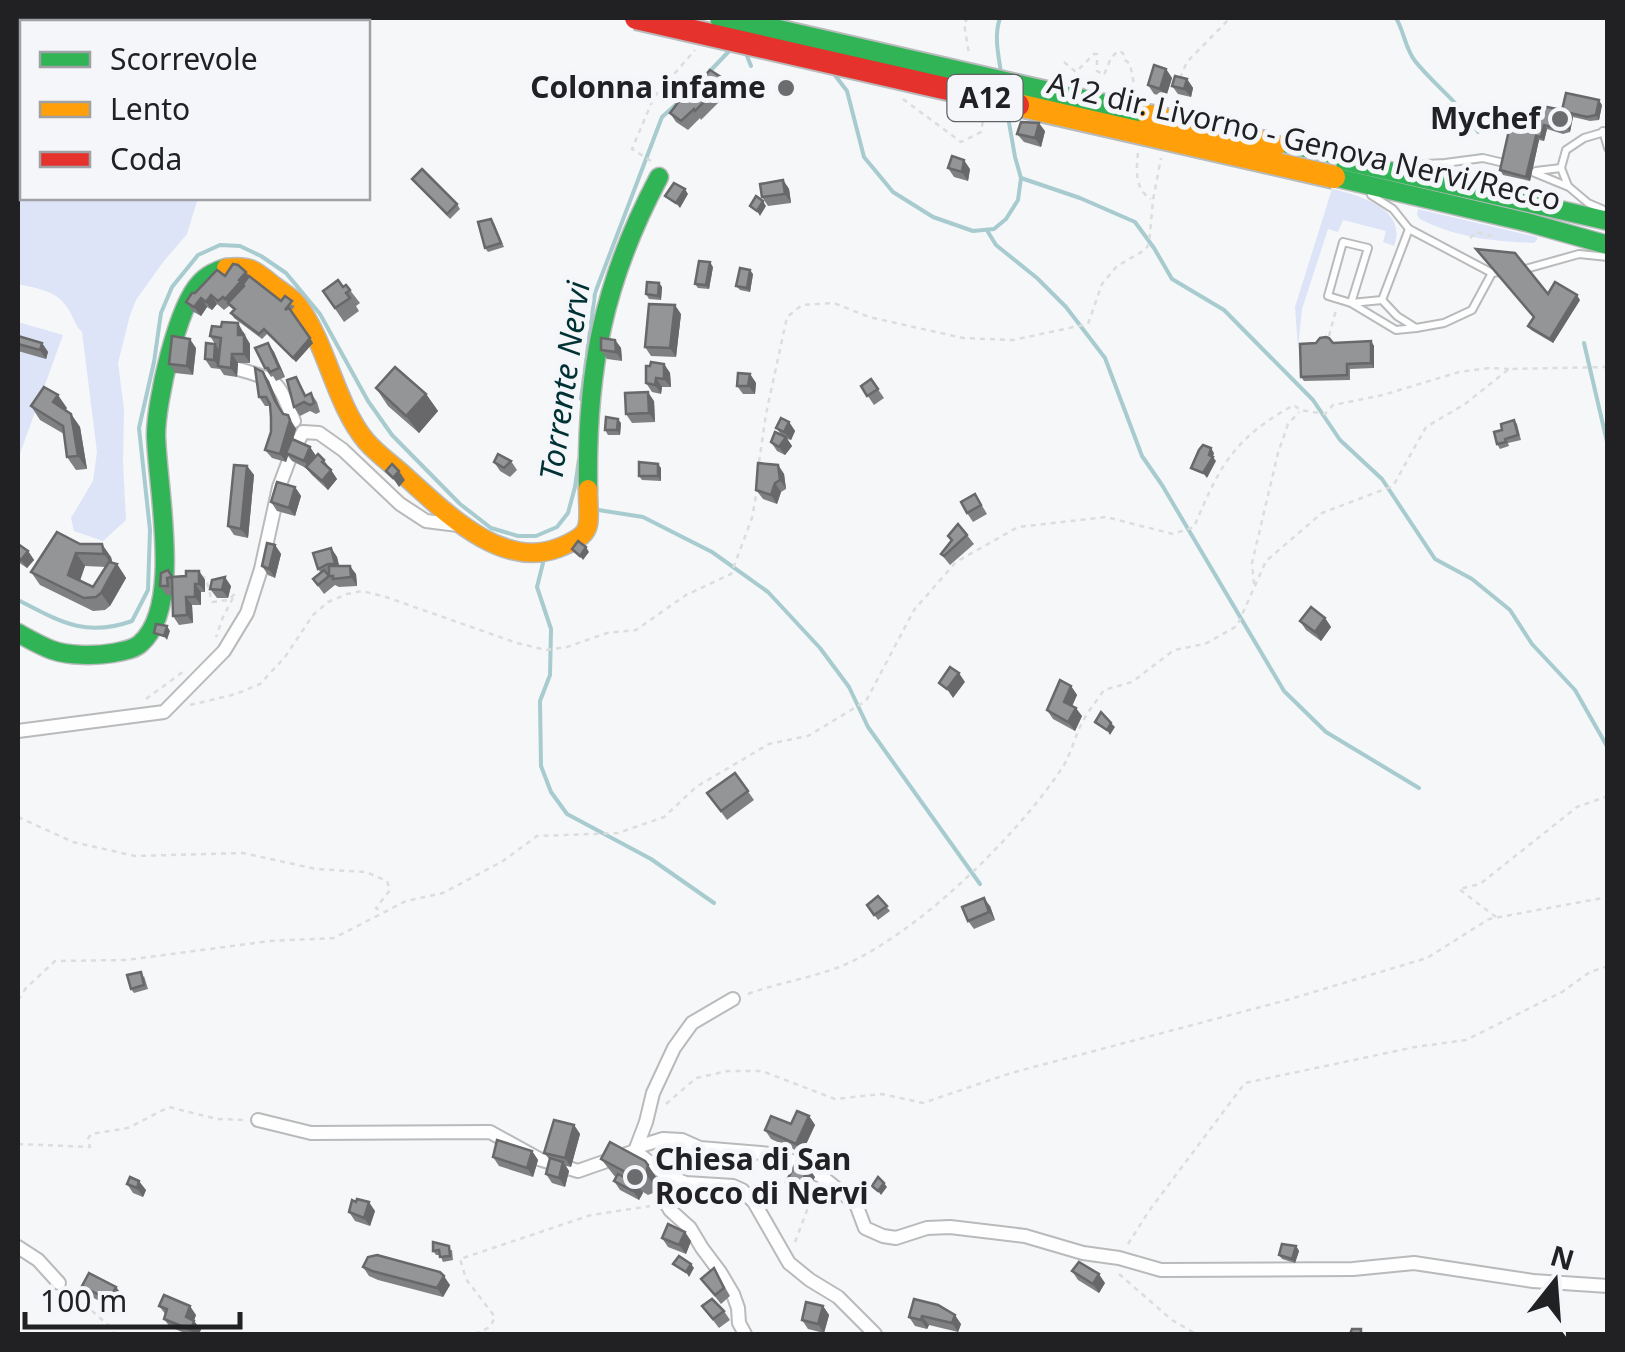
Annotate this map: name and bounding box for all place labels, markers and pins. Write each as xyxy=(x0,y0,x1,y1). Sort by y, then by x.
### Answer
place label: Colonna infame xyxy=(530,66,766,107)
marker: Colonna infame xyxy=(775,77,797,99)
place label: Mychef xyxy=(1430,97,1541,138)
marker: Mychef xyxy=(1549,108,1571,130)
place label: Chiesa di San Rocco di Nervi xyxy=(655,1138,868,1213)
marker: Chiesa di San Rocco di Nervi xyxy=(624,1166,646,1188)

